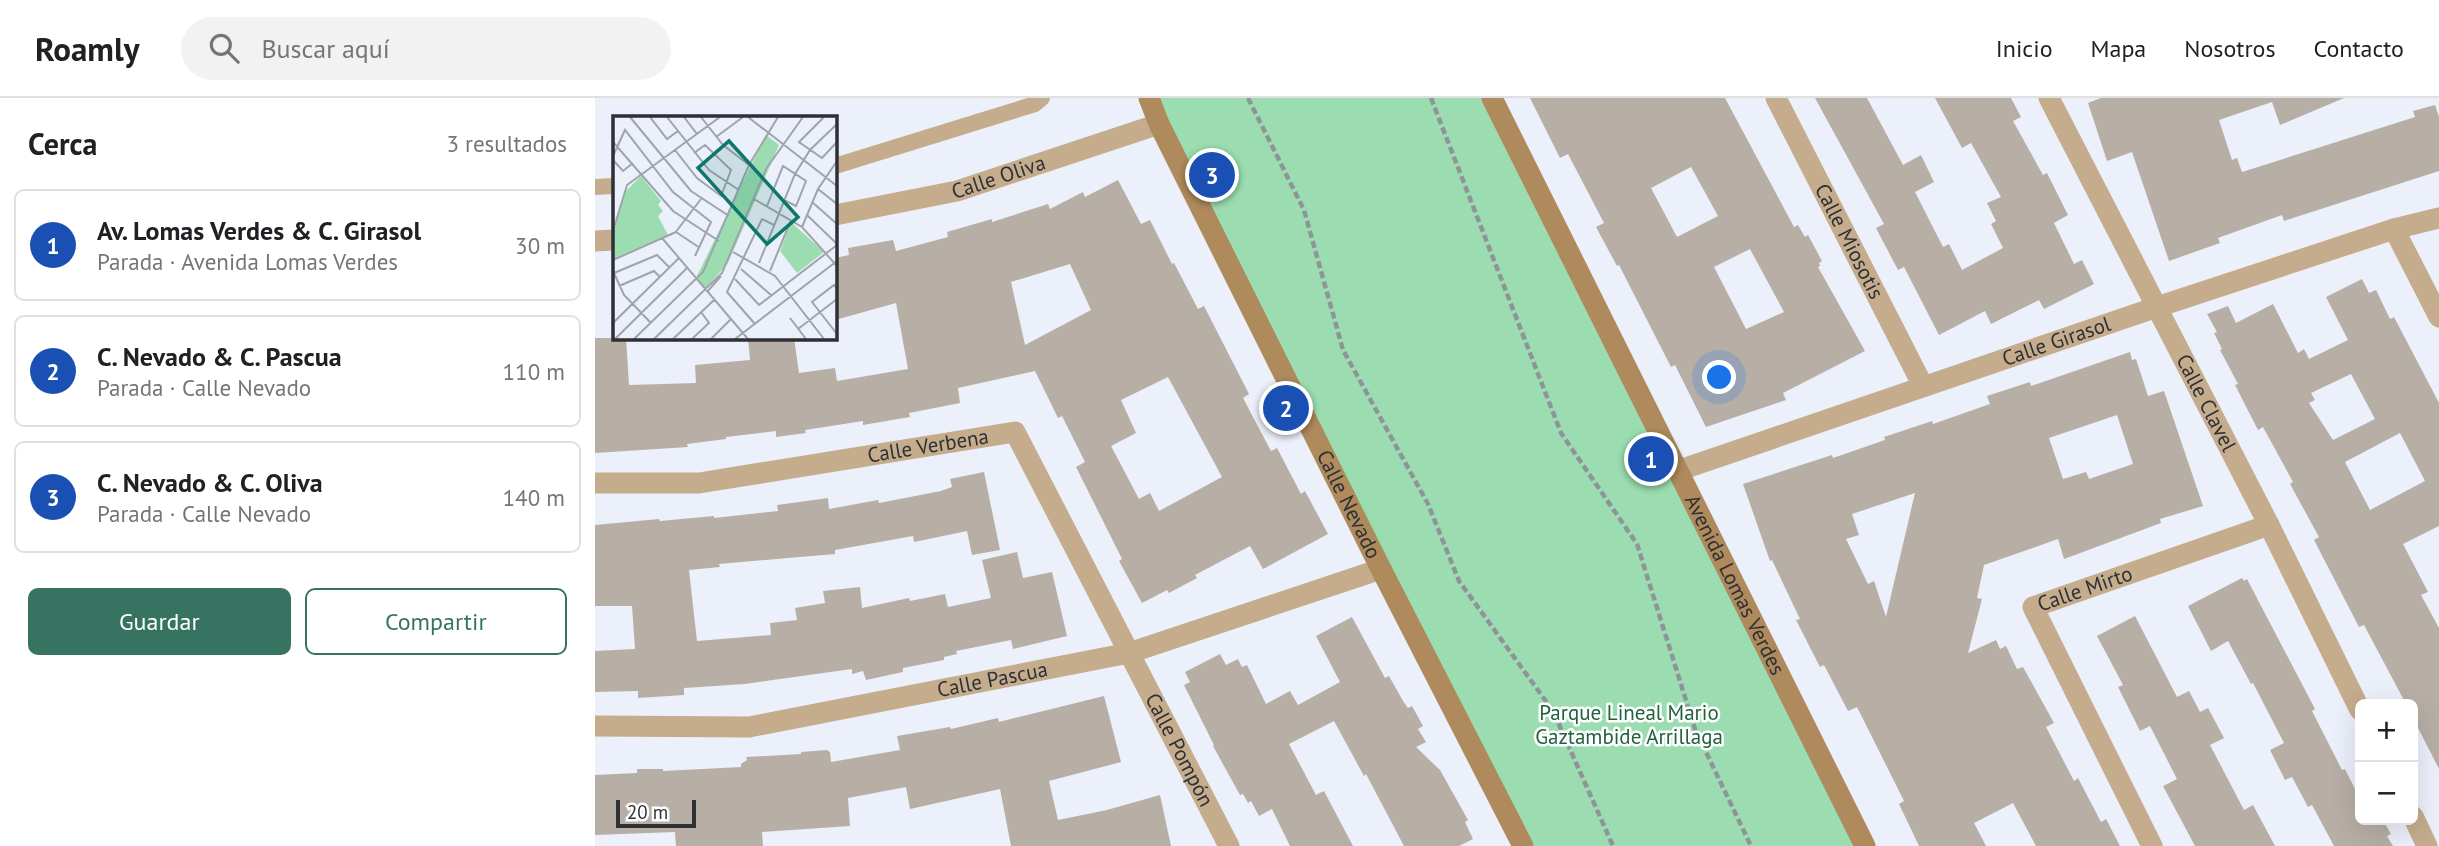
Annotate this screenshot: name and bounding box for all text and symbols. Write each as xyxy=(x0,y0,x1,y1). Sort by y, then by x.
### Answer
search box xyxy=(181,17,671,80)
text: Roamly xyxy=(35,27,139,70)
icon: search xyxy=(205,29,243,67)
text: Buscar aquí xyxy=(261,32,390,65)
text: Inicio xyxy=(1996,33,2053,64)
text: Mapa xyxy=(2091,33,2146,64)
text: Nosotros xyxy=(2184,33,2276,64)
text: Contacto xyxy=(2314,33,2404,64)
inset map xyxy=(613,116,837,340)
text: Cerca xyxy=(28,124,97,163)
text: 3 resultados xyxy=(446,129,567,158)
street label: Calle Oliva xyxy=(948,149,1049,205)
pin: 3 xyxy=(1189,149,1235,201)
street label: Calle Miosotis xyxy=(1809,179,1890,303)
text: Av. Lomas Verdes & C. Girasol xyxy=(97,214,421,247)
text: 1 xyxy=(46,231,60,260)
text: 30 m xyxy=(515,231,565,260)
text: Parada · Avenida Lomas Verdes xyxy=(97,247,398,276)
street label: Calle Girasol xyxy=(1999,310,2114,372)
text: C. Nevado & C. Pascua xyxy=(97,340,342,373)
street label: Calle Clavel xyxy=(2170,349,2243,456)
text: 2 xyxy=(46,357,60,386)
text: 110 m xyxy=(503,357,565,386)
your location xyxy=(1702,360,1736,394)
text: Parada · Calle Nevado xyxy=(97,373,311,402)
pin: 2 xyxy=(1263,382,1309,434)
street label: Calle Verbena xyxy=(865,422,991,469)
pin: 1 xyxy=(1628,433,1674,485)
street label: Calle Nevado xyxy=(1311,445,1388,563)
text: C. Nevado & C. Oliva xyxy=(97,466,323,499)
text: 3 xyxy=(46,483,60,512)
text: 140 m xyxy=(503,483,565,512)
street label: Avenida Lomas Verdes xyxy=(1679,490,1792,679)
text: Parada · Calle Nevado xyxy=(97,499,311,528)
street label: Calle Mirto xyxy=(2034,560,2136,617)
button: Guardar xyxy=(28,588,291,655)
button: Compartir xyxy=(305,588,567,655)
street label: Calle Pascua xyxy=(935,655,1050,703)
street label: Calle Pompón xyxy=(1139,688,1220,811)
park label: Parque Lineal Mario Gaztambide Arrillaga xyxy=(1535,699,1723,750)
map controls xyxy=(2355,699,2418,825)
button: + xyxy=(2355,699,2418,762)
button: − xyxy=(2355,762,2418,825)
scale bar xyxy=(616,797,697,829)
text: 20 m xyxy=(627,800,668,824)

